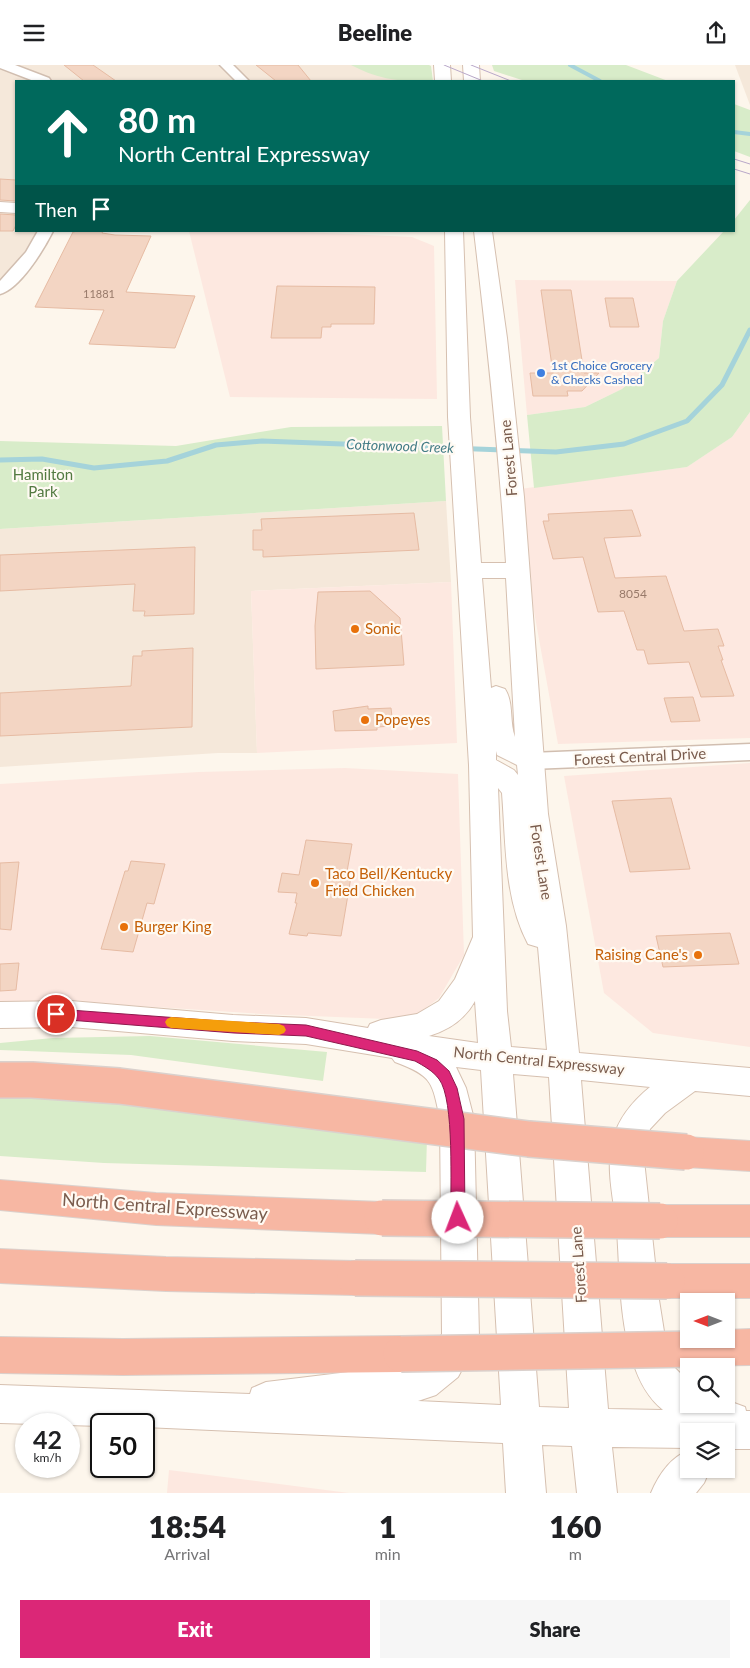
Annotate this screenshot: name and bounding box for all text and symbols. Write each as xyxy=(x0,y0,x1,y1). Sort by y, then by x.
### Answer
icon: menu xyxy=(20,19,48,47)
text: Beeline xyxy=(338,19,412,46)
icon: share xyxy=(702,19,730,47)
text: 80 m xyxy=(118,98,196,140)
icon: ahead xyxy=(35,100,100,165)
text: North Central Expressway xyxy=(118,140,370,167)
icon: arrive xyxy=(87,195,115,223)
text: Then xyxy=(35,198,77,221)
house number: 11881 xyxy=(83,287,115,300)
place label: 1st Choice Grocery & Checks Cashed xyxy=(551,358,653,387)
marker: 1st Choice Grocery & Checks Cashed xyxy=(535,367,547,379)
street label: Forest Lane xyxy=(496,419,520,497)
water label: Cottonwood Creek xyxy=(346,435,454,456)
park label: Hamilton Park xyxy=(13,465,73,500)
house number: 8054 xyxy=(619,586,647,601)
place label: Sonic xyxy=(365,619,401,637)
marker: Sonic xyxy=(349,623,361,635)
place label: Popeyes xyxy=(375,710,430,728)
marker: Popeyes xyxy=(359,714,371,726)
street label: Forest Central Drive xyxy=(573,744,707,768)
street label: Forest Lane xyxy=(527,823,557,901)
place label: Taco Bell/Kentucky Fried Chicken xyxy=(325,864,452,899)
marker: Taco Bell/Kentucky Fried Chicken xyxy=(309,877,321,889)
place label: Burger King xyxy=(134,917,212,935)
marker: Burger King xyxy=(118,921,130,933)
place label: Raising Cane's xyxy=(595,945,688,963)
marker: Raising Cane's xyxy=(692,949,704,961)
pin xyxy=(35,993,77,1035)
icon: arrive xyxy=(42,1000,70,1028)
street label: North Central Expressway xyxy=(453,1042,626,1078)
street label: North Central Expressway xyxy=(62,1188,269,1224)
position arrow xyxy=(431,1191,483,1243)
street label: Forest Lane xyxy=(566,1226,590,1304)
north arrow xyxy=(680,1293,735,1347)
map controls xyxy=(680,1293,735,1478)
button: search xyxy=(680,1358,735,1413)
speed limit sign: 50 xyxy=(90,1413,155,1478)
button: layers xyxy=(680,1423,735,1478)
text: 42 xyxy=(33,1424,62,1454)
text: km/h xyxy=(33,1450,62,1465)
text: 18:54 xyxy=(149,1508,226,1544)
text: 1 xyxy=(379,1508,396,1544)
text: 160 xyxy=(549,1508,601,1544)
text: Arrival xyxy=(164,1544,210,1563)
text: min xyxy=(375,1544,401,1563)
text: m xyxy=(569,1544,582,1563)
button: Exit xyxy=(20,1600,370,1658)
button: Share xyxy=(380,1600,730,1658)

